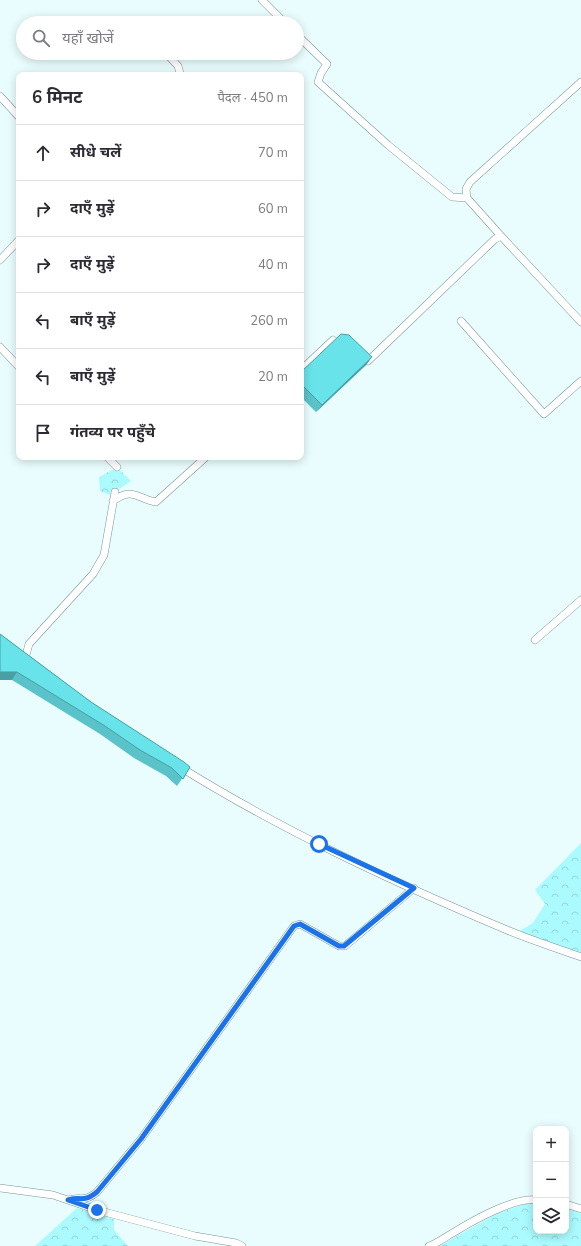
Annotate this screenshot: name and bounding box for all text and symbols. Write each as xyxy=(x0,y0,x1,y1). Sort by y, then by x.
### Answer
search box xyxy=(16,16,304,60)
icon: search xyxy=(30,27,52,49)
text: यहाँ खोजें xyxy=(62,28,114,48)
text: 6 मिनट xyxy=(32,86,82,109)
text: पैदल · 450 m xyxy=(217,89,288,107)
icon: ahead xyxy=(32,142,54,164)
text: सीधे चलें xyxy=(70,142,121,162)
text: 70 m xyxy=(258,144,288,162)
icon: right xyxy=(32,198,54,220)
text: दाएँ मुड़ें xyxy=(70,198,114,218)
text: 60 m xyxy=(258,200,288,218)
icon: right xyxy=(32,254,54,276)
text: दाएँ मुड़ें xyxy=(70,254,114,274)
text: 40 m xyxy=(258,256,288,274)
icon: left xyxy=(32,310,54,332)
text: बाएँ मुड़ें xyxy=(70,310,115,330)
text: 260 m xyxy=(250,312,288,330)
icon: left xyxy=(32,366,54,388)
text: बाएँ मुड़ें xyxy=(70,366,115,386)
text: 20 m xyxy=(258,368,288,386)
icon: arrive xyxy=(32,422,54,444)
text: गंतव्य पर पहुँचे xyxy=(70,422,155,442)
route start xyxy=(310,835,328,853)
map controls xyxy=(533,1126,569,1234)
button: + xyxy=(533,1126,569,1162)
button: − xyxy=(533,1162,569,1198)
button: layers xyxy=(533,1198,569,1234)
route end xyxy=(88,1201,106,1219)

